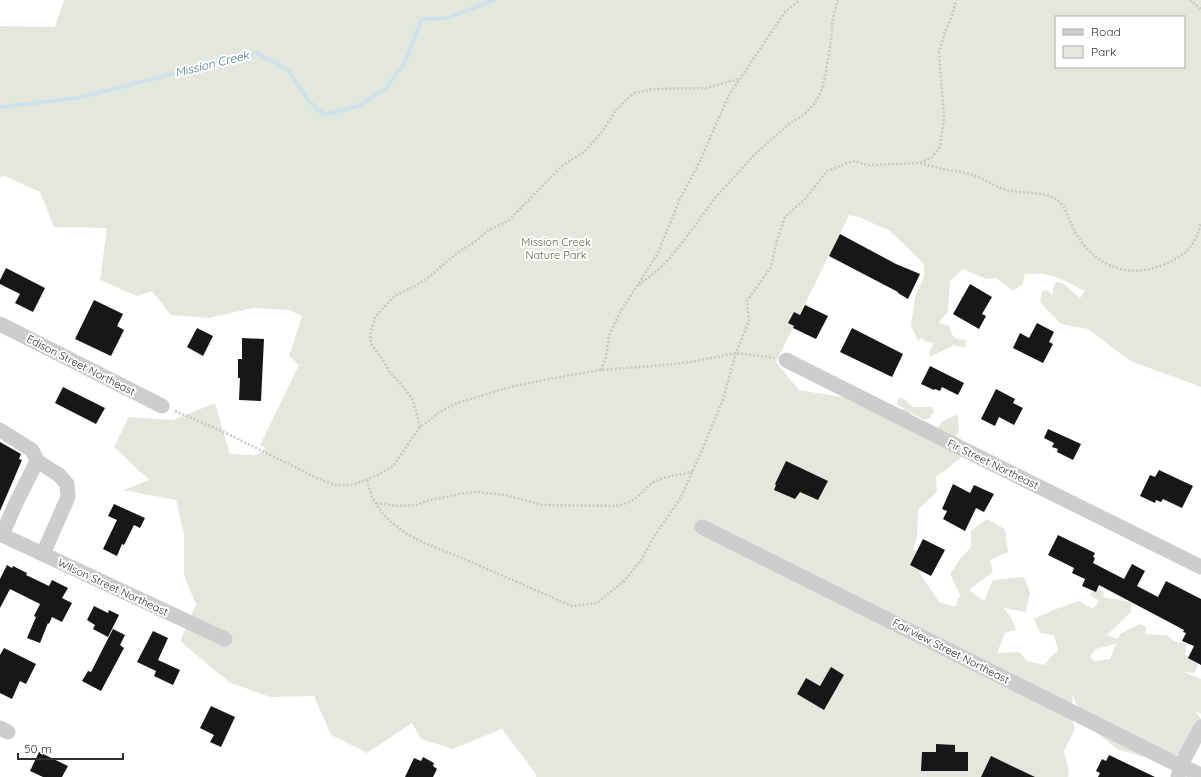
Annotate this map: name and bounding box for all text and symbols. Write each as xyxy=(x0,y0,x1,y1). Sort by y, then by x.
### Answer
legend xyxy=(1055,16,1185,68)
text: Road xyxy=(1091,24,1121,39)
text: Park xyxy=(1091,44,1116,59)
water label: Mission Creek xyxy=(173,47,252,80)
park label: Mission Creek Nature Park xyxy=(521,235,591,262)
street label: Edison Street Northeast xyxy=(24,331,138,399)
street label: Fir Street Northeast xyxy=(945,436,1041,492)
street label: Wilson Street Northeast xyxy=(55,555,171,619)
street label: Fairview Street Northeast xyxy=(890,615,1012,687)
scale bar xyxy=(18,735,123,761)
text: 50 m xyxy=(24,741,52,756)

